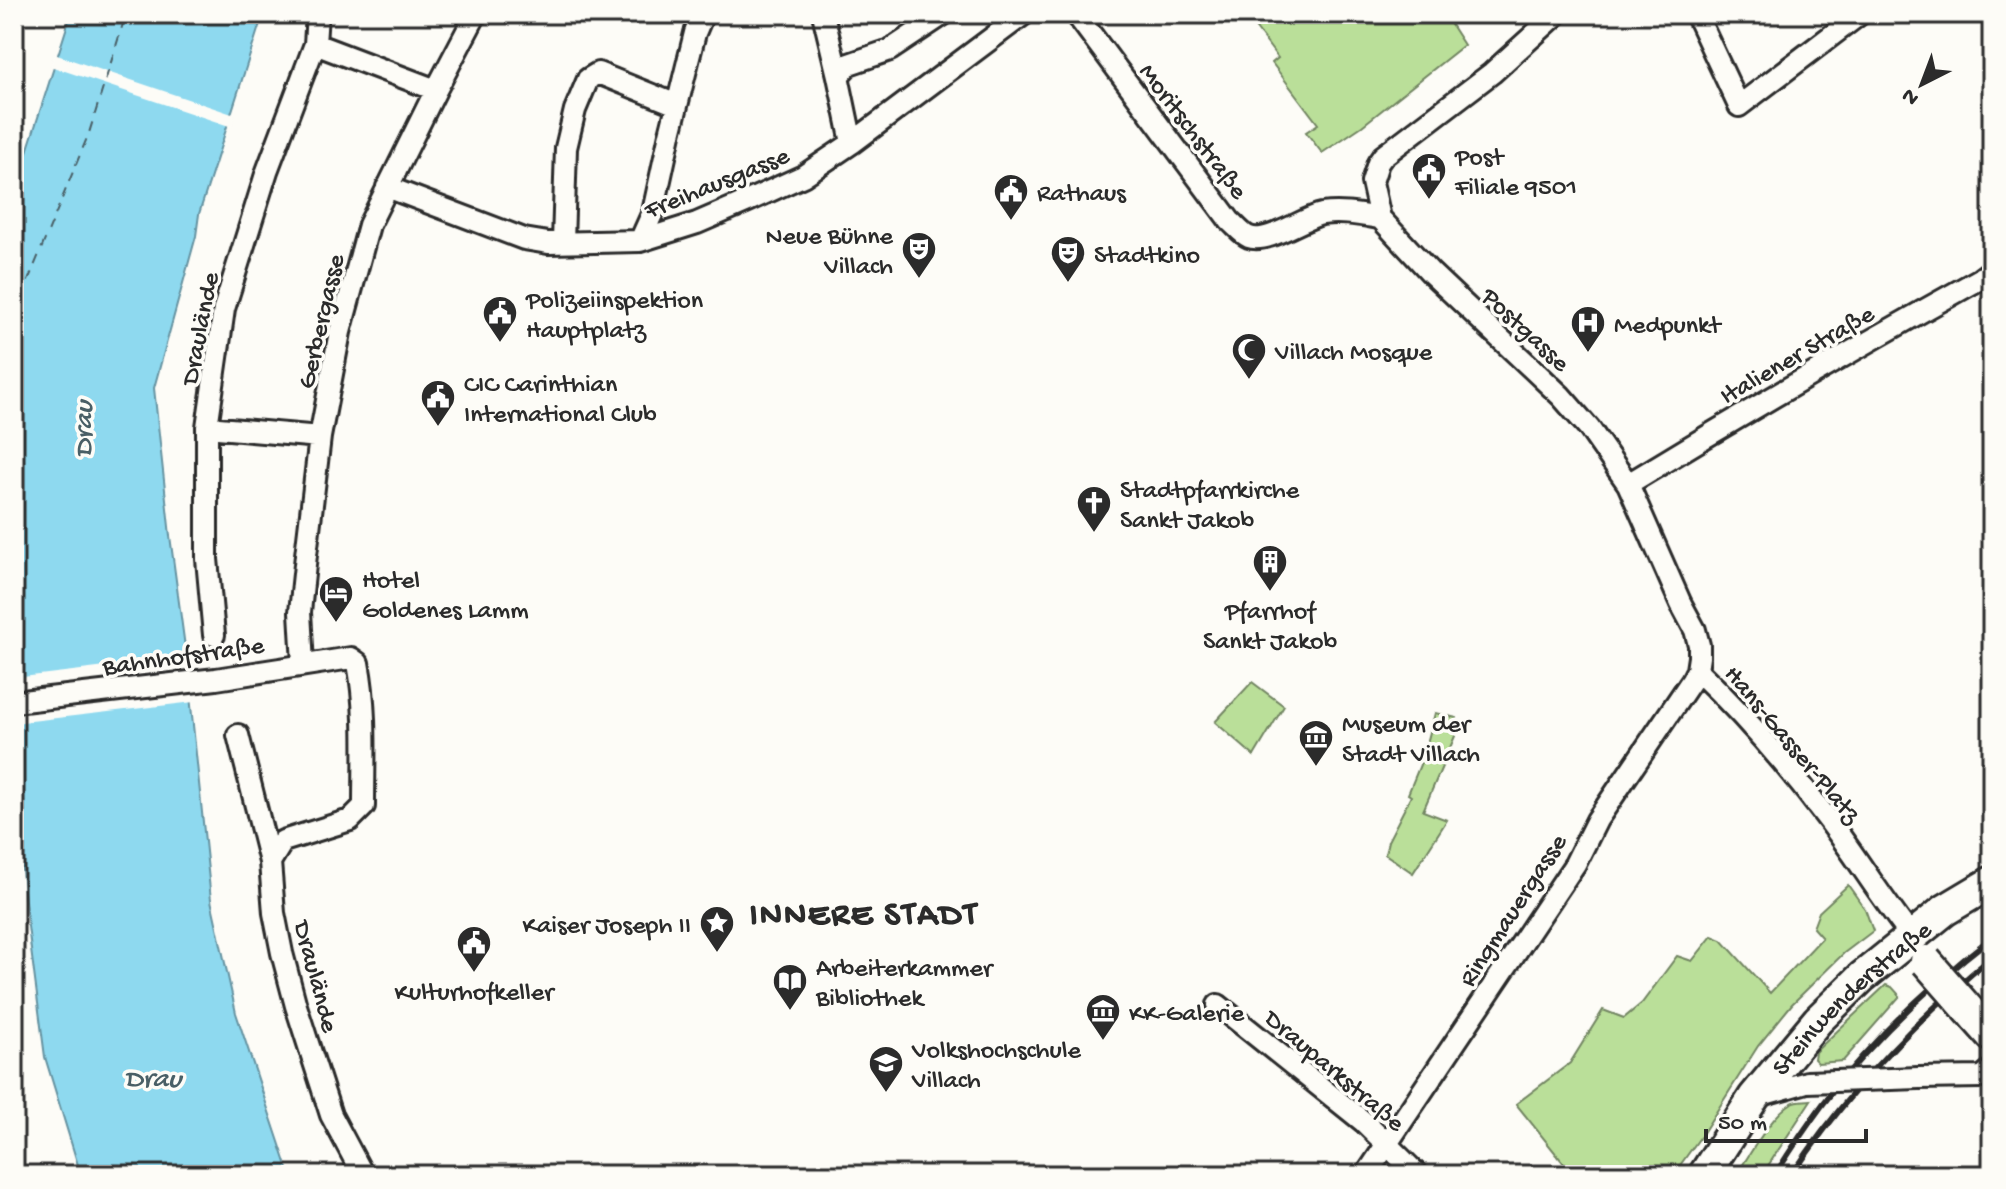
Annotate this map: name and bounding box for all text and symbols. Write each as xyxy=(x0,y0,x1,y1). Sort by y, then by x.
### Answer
north arrow xyxy=(1882,44,1962,124)
street label: Moritschstraße xyxy=(1130,59,1253,207)
text: N xyxy=(1897,81,1925,110)
street label: Freihausgasse xyxy=(640,142,795,229)
place label: Post Filiale 9501 xyxy=(1454,144,1577,205)
public building icon: Post Filiale 9501 xyxy=(1410,151,1448,201)
public building icon: Rathaus xyxy=(992,172,1030,222)
place label: Rathaus xyxy=(1037,180,1127,211)
place label: Neue Bühne Villach xyxy=(766,223,894,284)
theatre icon: Neue Bühne Villach xyxy=(900,230,938,280)
theatre icon: Stadtkino xyxy=(1049,234,1087,284)
place label: Stadtkino xyxy=(1094,242,1200,273)
street label: Gerbergasse xyxy=(293,251,354,392)
street label: Draulände xyxy=(176,269,229,390)
street label: Postgasse xyxy=(1472,282,1575,380)
place label: Polizeiinspektion Hauptplatz xyxy=(525,287,704,348)
public building icon: Polizeiinspektion Hauptplatz xyxy=(481,294,519,344)
street label: Italiener Straße xyxy=(1716,300,1881,414)
hospital icon: Medpunkt xyxy=(1569,304,1607,354)
place label: Medpunkt xyxy=(1614,312,1723,343)
mosque icon: Villach Mosque xyxy=(1230,331,1268,381)
place label: Villach Mosque xyxy=(1274,339,1433,370)
place label: CIC Carinthian International Club xyxy=(464,371,657,432)
public building icon: CIC Carinthian International Club xyxy=(419,378,457,428)
water label: Drau xyxy=(69,398,102,457)
place label: Stadtpfarrkirche Sankt Jakob xyxy=(1120,477,1300,538)
church icon: Stadtpfarrkirche Sankt Jakob xyxy=(1075,484,1113,534)
building icon: Pfarrhof Sankt Jakob xyxy=(1251,543,1289,593)
place label: Hotel Goldenes Lamm xyxy=(362,567,529,628)
hotel icon: Hotel Goldenes Lamm xyxy=(317,574,355,624)
place label: Pfarrhof Sankt Jakob xyxy=(1203,598,1337,659)
street label: Bahnhofstraße xyxy=(100,632,267,685)
street label: Hans-Gasser-Platz xyxy=(1715,661,1867,832)
place label: Museum der Stadt Villach xyxy=(1342,711,1480,772)
museum icon: Museum der Stadt Villach xyxy=(1297,718,1335,768)
street label: Ringmauergasse xyxy=(1454,829,1576,994)
district label: INNERE STADT xyxy=(750,897,978,937)
place icon: Kaiser Joseph II xyxy=(698,904,736,954)
place label: Kaiser Joseph II xyxy=(523,912,691,943)
street label: Draulände xyxy=(283,916,344,1037)
street label: Steinwenderstraße xyxy=(1767,916,1940,1084)
public building icon: Kulturhofkeller xyxy=(455,924,493,974)
place label: Arbeiterkammer Bibliothek xyxy=(815,955,995,1016)
library icon: Arbeiterkammer Bibliothek xyxy=(771,962,809,1012)
place label: Kulturhofkeller xyxy=(395,979,556,1010)
museum icon: KK-Galerie xyxy=(1084,992,1122,1042)
place label: KK-Galerie xyxy=(1129,1000,1245,1031)
street label: Drauparkstraße xyxy=(1255,1003,1410,1141)
place label: Volkshochschule Villach xyxy=(911,1037,1081,1098)
school or university icon: Volkshochschule Villach xyxy=(867,1044,905,1094)
water label: Drau xyxy=(125,1064,184,1097)
scale bar xyxy=(1706,1093,1866,1143)
text: 50 m xyxy=(1718,1110,1767,1139)

